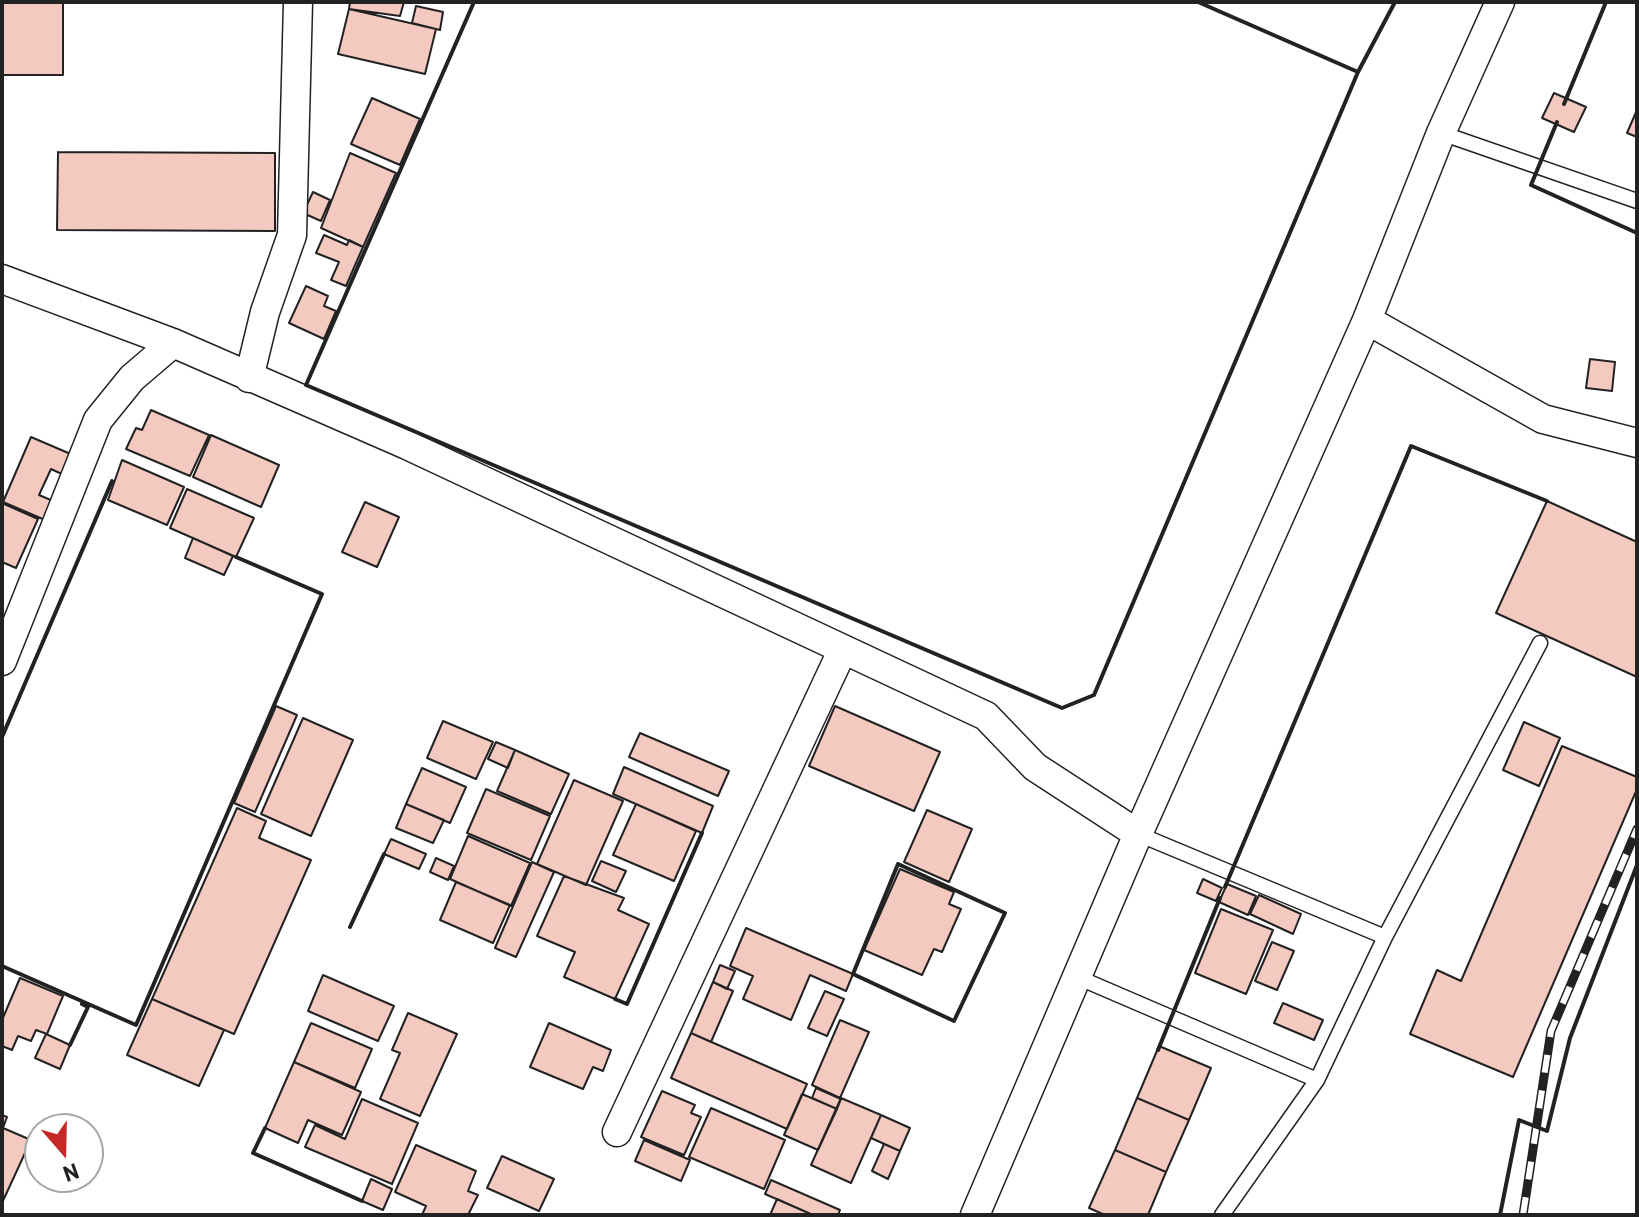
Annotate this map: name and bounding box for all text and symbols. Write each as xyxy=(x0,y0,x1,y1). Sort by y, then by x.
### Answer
north arrow xyxy=(24,1113,104,1193)
text: N xyxy=(60,1159,83,1188)

